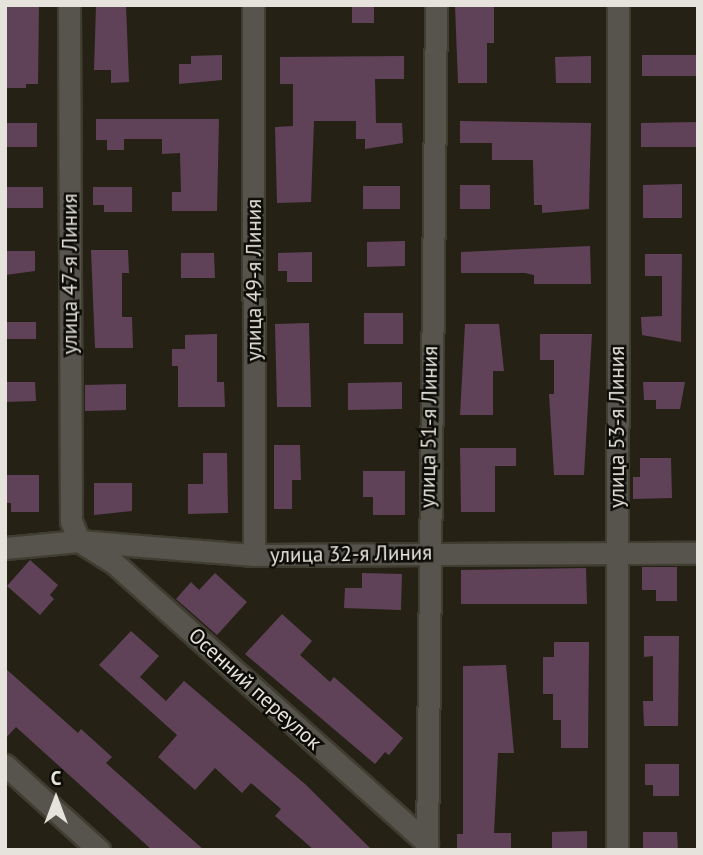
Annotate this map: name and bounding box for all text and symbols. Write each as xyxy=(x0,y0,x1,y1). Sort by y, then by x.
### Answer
street label: улица 47-я Линия xyxy=(57,193,83,355)
street label: улица 49-я Линия xyxy=(241,199,267,361)
street label: улица 51-я Линия xyxy=(415,346,443,508)
street label: улица 53-я Линия xyxy=(604,346,630,508)
street label: улица 32-я Линия xyxy=(270,540,432,568)
street label: Осенний переулок xyxy=(183,623,327,755)
north arrow xyxy=(21,764,91,834)
text: С xyxy=(51,766,61,790)

